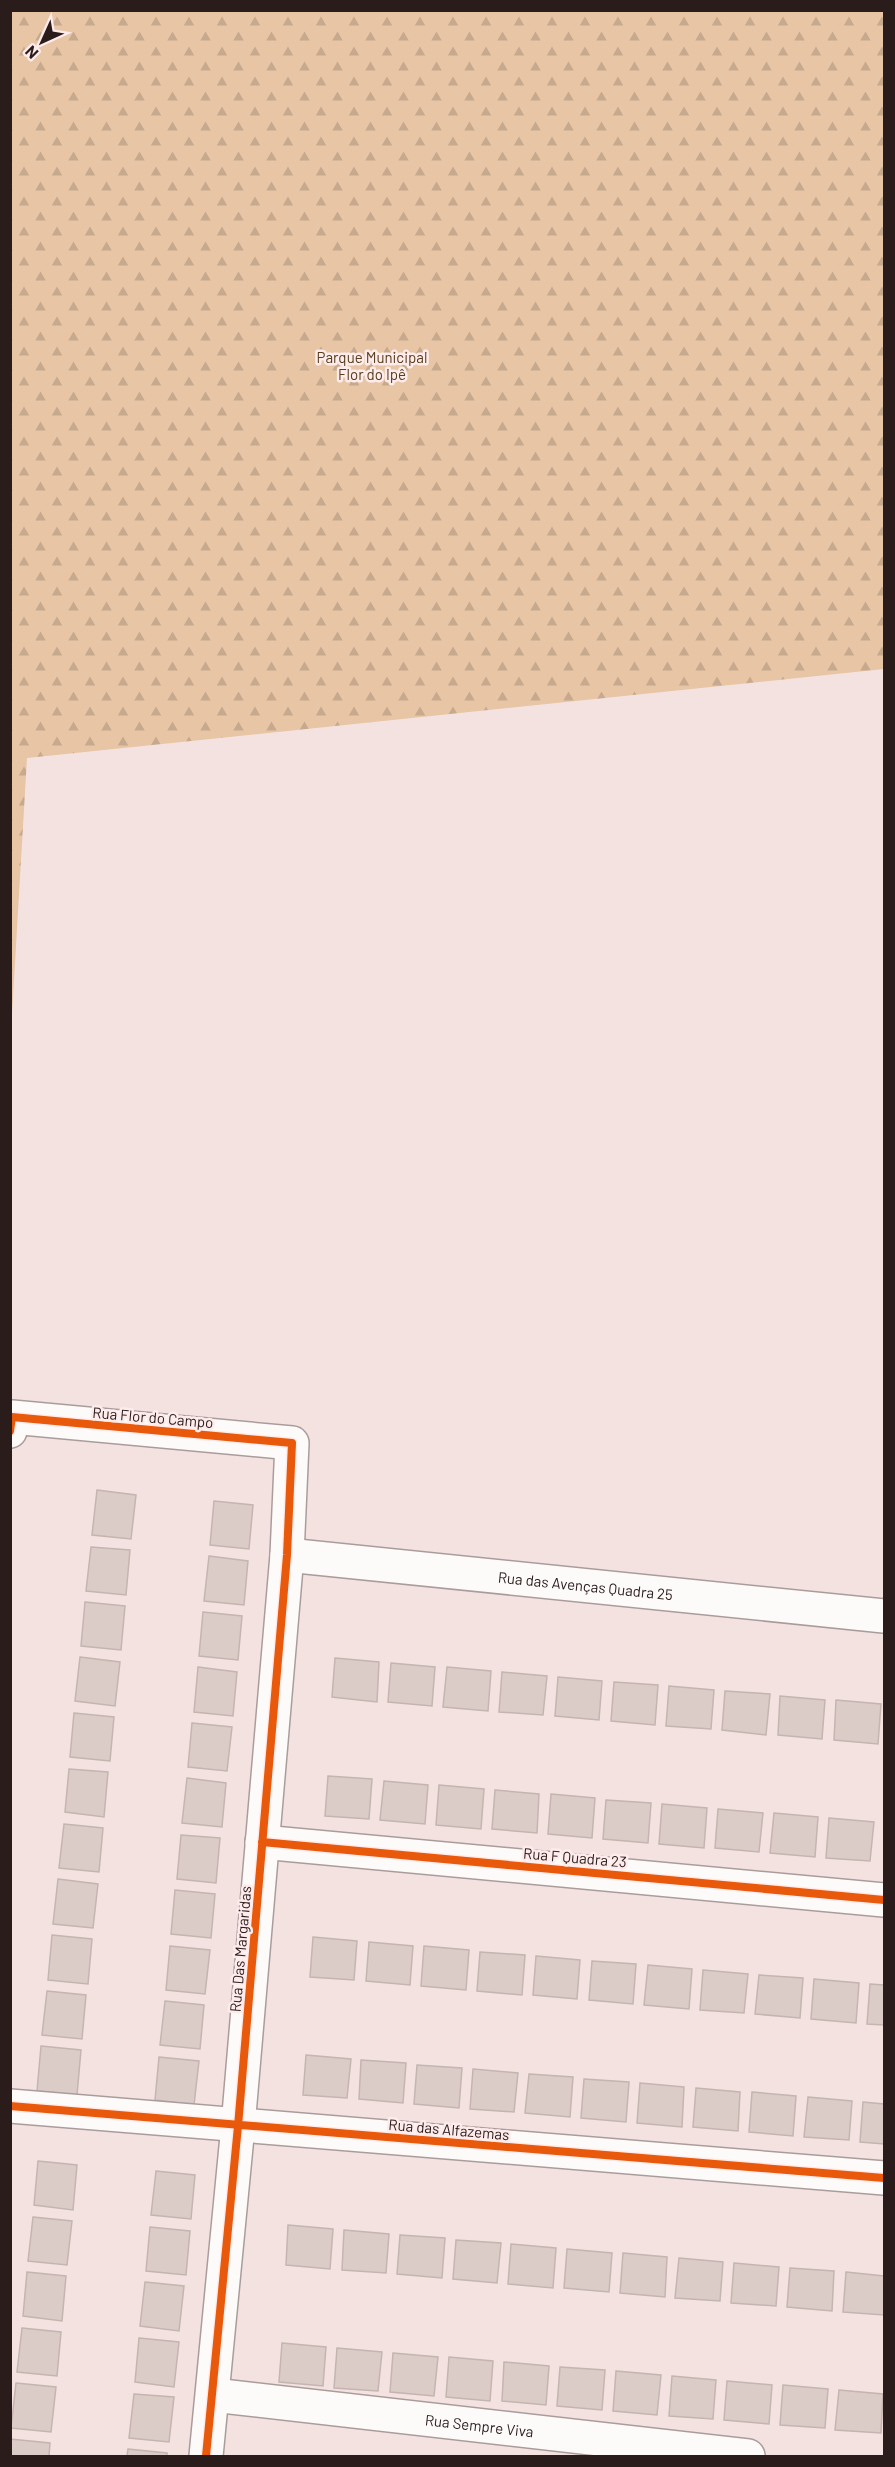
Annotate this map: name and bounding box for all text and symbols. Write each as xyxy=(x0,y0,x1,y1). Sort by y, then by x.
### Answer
north arrow xyxy=(12,12,72,72)
text: N xyxy=(21,42,42,63)
park label: Parque Municipal Flor do Ipê xyxy=(317,348,427,383)
street label: Rua Flor do Campo xyxy=(92,1403,214,1431)
street label: Rua das Avenças Quadra 25 xyxy=(497,1568,674,1603)
street label: Rua F Quadra 23 xyxy=(523,1844,627,1870)
street label: Rua Das Margaridas xyxy=(226,1885,254,2013)
street label: Rua das Alfazemas xyxy=(388,2115,510,2143)
street label: Rua Sempre Viva xyxy=(424,2410,534,2440)

